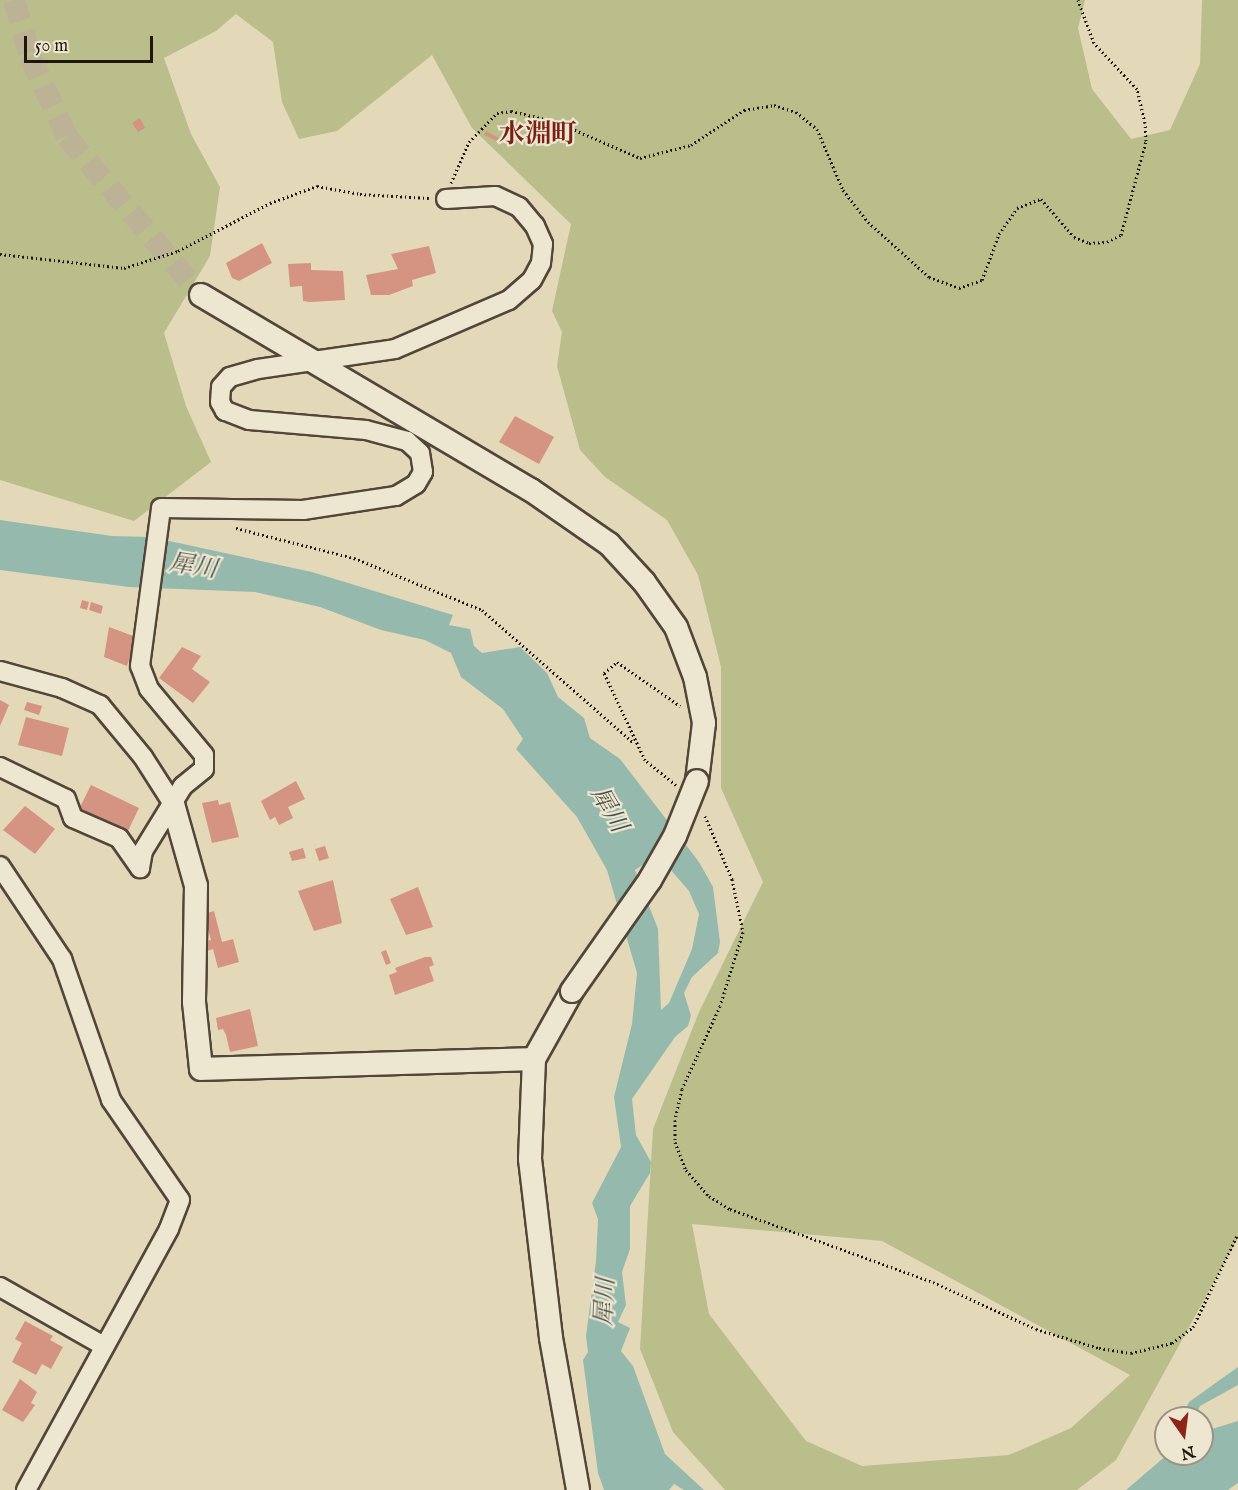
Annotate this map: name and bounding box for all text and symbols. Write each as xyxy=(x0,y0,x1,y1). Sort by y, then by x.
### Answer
scale bar xyxy=(27,24,156,62)
text: 50 m xyxy=(35,35,68,58)
district label: 水淵町 xyxy=(499,119,577,151)
water label: 犀川 xyxy=(167,549,219,585)
water label: 犀川 xyxy=(584,782,632,838)
water label: 犀川 xyxy=(590,1277,622,1327)
north arrow xyxy=(1154,1406,1214,1466)
text: N xyxy=(1179,1440,1197,1463)

